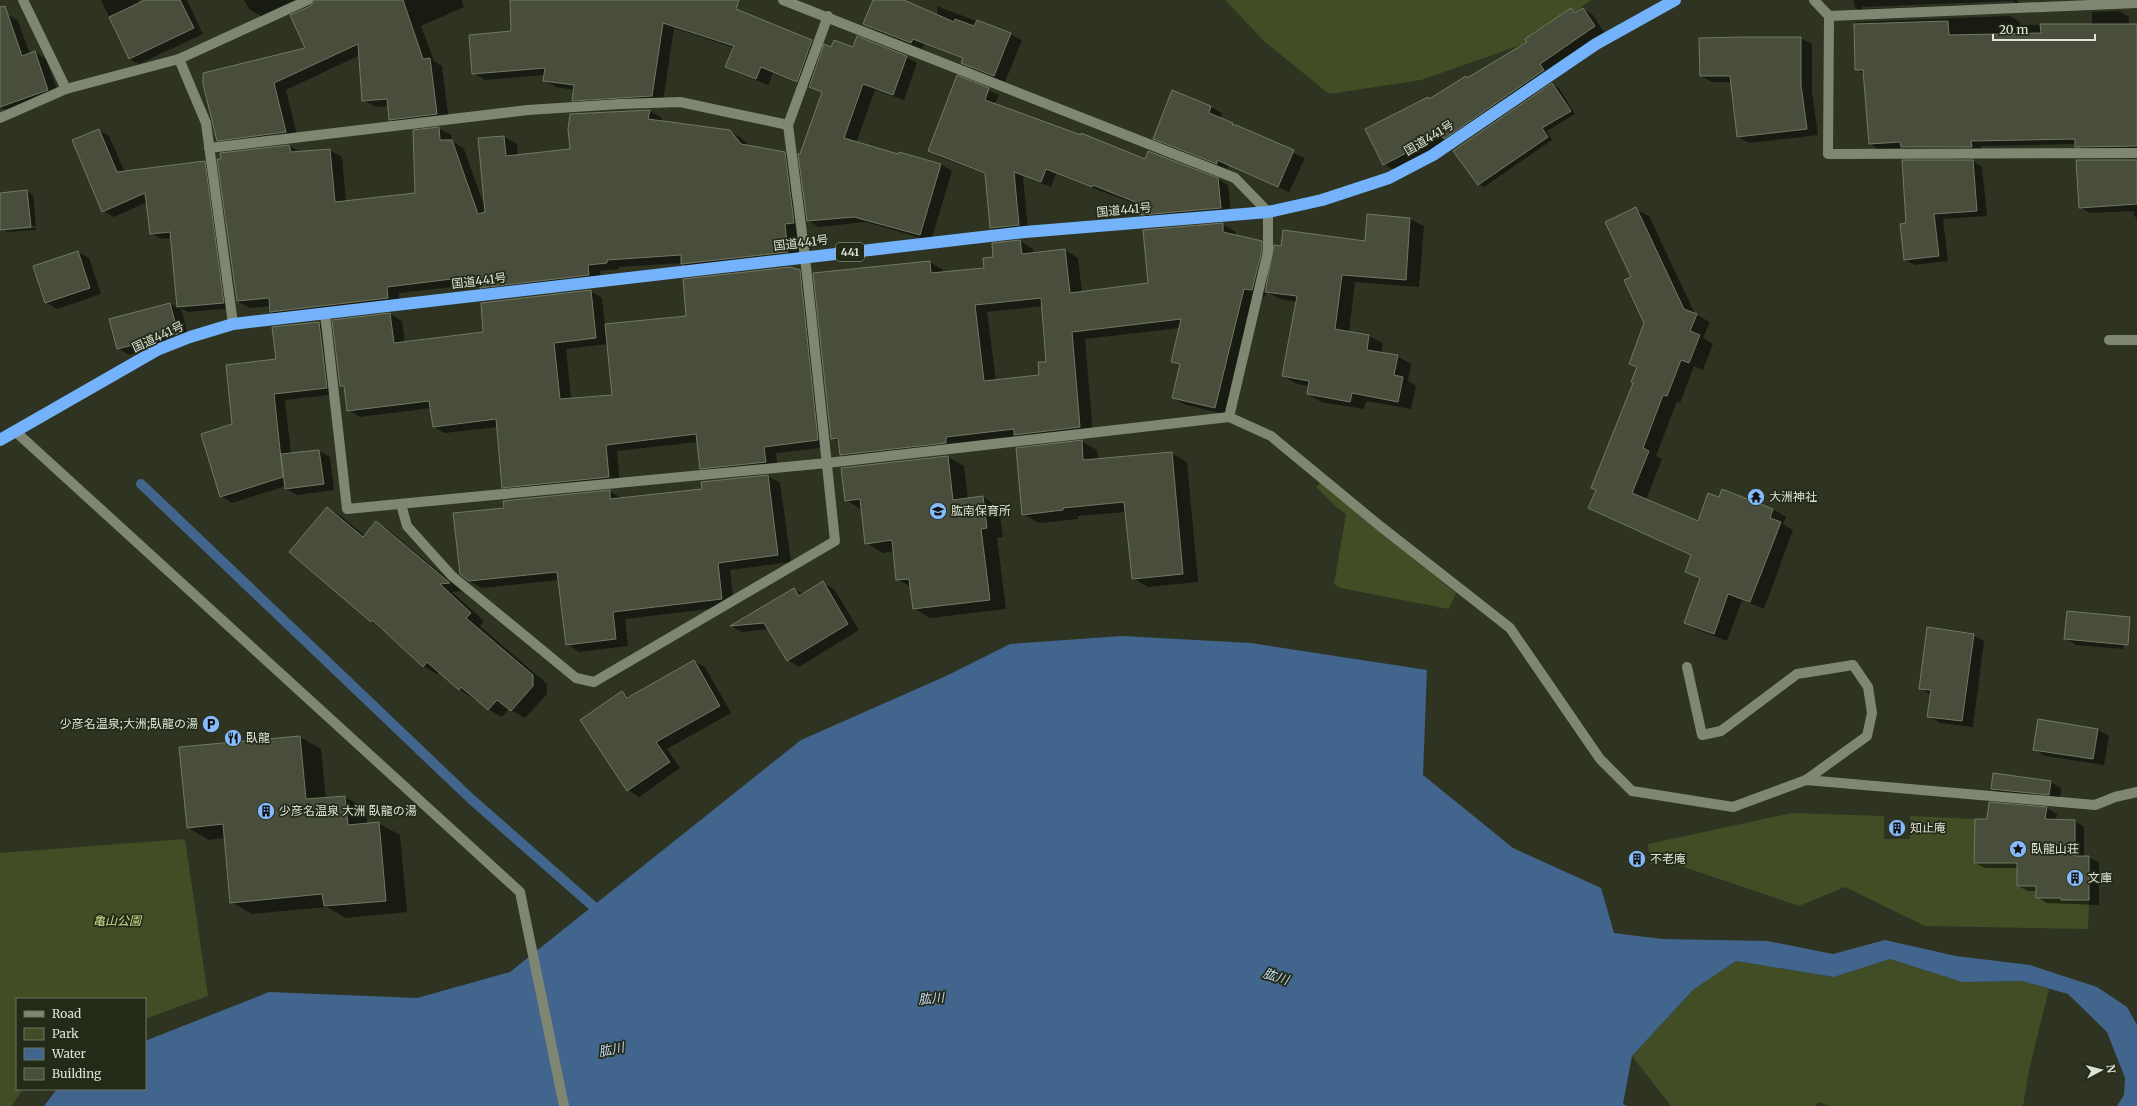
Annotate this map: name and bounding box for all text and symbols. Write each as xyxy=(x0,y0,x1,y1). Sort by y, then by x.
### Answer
scale bar xyxy=(1993,16,2095,42)
text: 20 m xyxy=(1999,22,2028,37)
street label: 国道441号 xyxy=(1401,117,1456,158)
street label: 国道441号 xyxy=(1096,200,1152,219)
street label: 国道441号 xyxy=(773,232,829,253)
road number: 441 xyxy=(836,243,864,261)
street label: 国道441号 xyxy=(451,270,507,291)
street label: 国道441号 xyxy=(130,318,186,355)
temple icon: 大洲神社 xyxy=(1746,487,1766,507)
place label: 大洲神社 xyxy=(1769,489,1817,504)
school or university icon: 肱南保育所 xyxy=(928,501,948,521)
place label: 肱南保育所 xyxy=(951,503,1011,518)
parking icon: 少彦名温泉;大洲;臥龍の湯 xyxy=(201,714,221,734)
place label: 少彦名温泉;大洲;臥龍の湯 xyxy=(60,716,198,731)
restaurant icon: 臥龍 xyxy=(223,728,243,748)
place label: 臥龍 xyxy=(246,730,270,745)
building icon: 少彦名温泉 大洲 臥龍の湯 xyxy=(256,801,276,821)
place label: 少彦名温泉 大洲 臥龍の湯 xyxy=(279,803,417,818)
building icon: 知止庵 xyxy=(1887,818,1907,838)
place label: 知止庵 xyxy=(1910,820,1946,835)
place icon: 臥龍山荘 xyxy=(2008,839,2028,859)
place label: 臥龍山荘 xyxy=(2031,841,2079,856)
building icon: 不老庵 xyxy=(1627,849,1647,869)
place label: 不老庵 xyxy=(1650,851,1686,866)
building icon: 文庫 xyxy=(2065,868,2085,888)
place label: 文庫 xyxy=(2088,870,2112,885)
park label: 亀山公園 xyxy=(93,913,143,928)
water label: 肱川 xyxy=(1261,964,1293,989)
water label: 肱川 xyxy=(917,989,947,1008)
legend xyxy=(16,998,146,1090)
text: Road xyxy=(52,1006,81,1021)
text: Park xyxy=(52,1026,79,1041)
water label: 肱川 xyxy=(597,1038,627,1060)
text: Water xyxy=(51,1046,87,1061)
north arrow xyxy=(2081,1050,2121,1090)
text: N xyxy=(2103,1064,2118,1074)
text: Building xyxy=(52,1066,102,1081)

